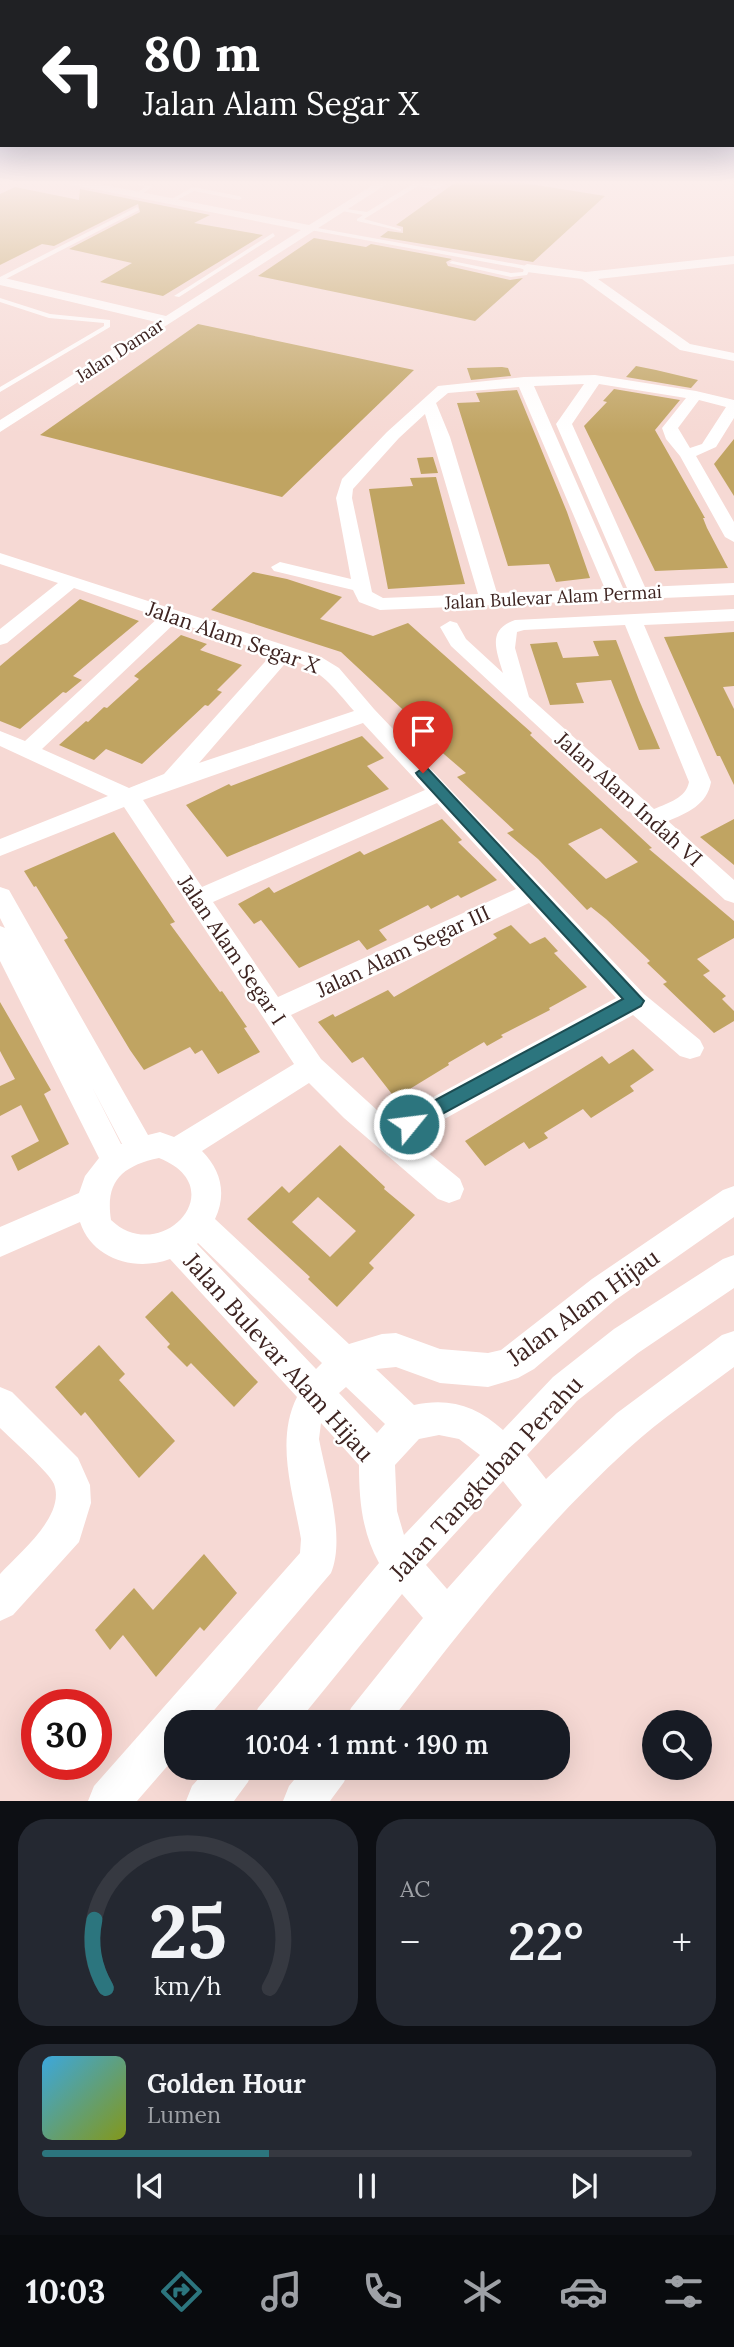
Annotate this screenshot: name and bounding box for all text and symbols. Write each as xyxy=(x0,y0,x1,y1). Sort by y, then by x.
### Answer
text: 80 m xyxy=(143,22,260,84)
icon: left xyxy=(28,28,119,119)
text: Jalan Alam Segar X xyxy=(143,83,419,124)
street label: Jalan Damar xyxy=(70,313,169,388)
street label: Jalan Bulevar Alam Permai xyxy=(443,580,662,614)
street label: Jalan Alam Segar X xyxy=(142,594,323,679)
pin xyxy=(393,701,453,773)
icon: arrive xyxy=(404,712,442,750)
street label: Jalan Alam Indah VI xyxy=(549,725,708,872)
street label: Jalan Alam Segar I xyxy=(171,869,292,1030)
street label: Jalan Alam Segar III xyxy=(311,899,494,1004)
position arrow xyxy=(372,1087,446,1161)
street label: Jalan Alam Hijau xyxy=(500,1241,665,1373)
street label: Jalan Bulevar Alam Hijau xyxy=(176,1246,381,1468)
street label: Jalan Tangkuban Perahu xyxy=(382,1369,589,1588)
speed limit sign: 30 xyxy=(21,1689,112,1780)
map controls xyxy=(642,1710,712,1780)
button: search xyxy=(642,1710,712,1780)
text: 10:04 · 1 mnt · 190 m xyxy=(246,1728,488,1761)
text: AC xyxy=(400,1874,430,1903)
text: 25 xyxy=(149,1886,227,1979)
text: 22° xyxy=(508,1908,584,1974)
text: − xyxy=(400,1918,420,1966)
text: + xyxy=(672,1918,692,1966)
text: km/h xyxy=(154,1970,222,2002)
text: Golden Hour xyxy=(147,2067,306,2100)
text: Lumen xyxy=(147,2100,221,2129)
icon: previous xyxy=(131,2167,169,2205)
icon: pause xyxy=(348,2167,386,2205)
icon: next xyxy=(565,2167,603,2205)
icon: directions xyxy=(157,2267,206,2316)
icon: music xyxy=(257,2267,306,2316)
icon: phone xyxy=(358,2267,407,2316)
icon: climate xyxy=(458,2267,507,2316)
icon: car xyxy=(559,2267,608,2316)
icon: filters xyxy=(659,2267,708,2316)
text: 10:03 xyxy=(26,2271,105,2312)

